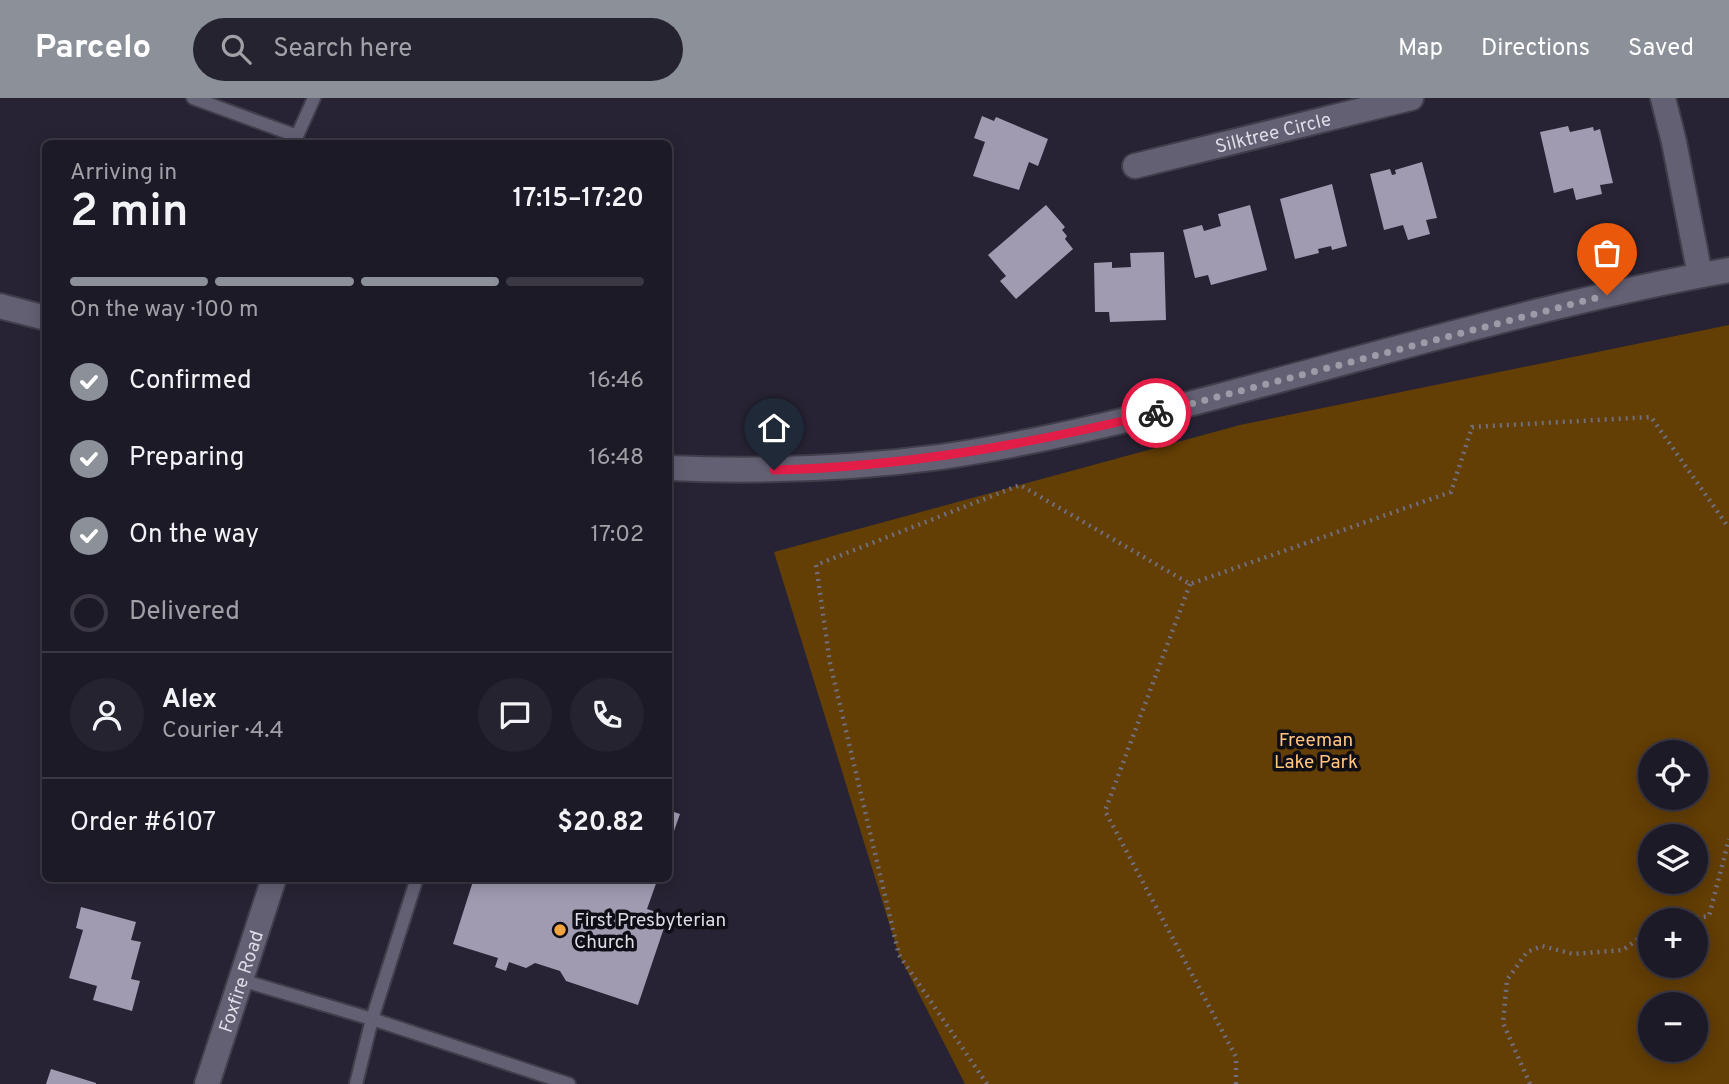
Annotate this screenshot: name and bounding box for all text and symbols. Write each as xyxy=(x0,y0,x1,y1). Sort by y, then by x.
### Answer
search box xyxy=(193,18,683,81)
text: Parcelo xyxy=(35,28,151,70)
icon: search xyxy=(217,30,255,68)
text: Search here xyxy=(273,33,412,66)
text: Map xyxy=(1398,34,1443,64)
text: Directions xyxy=(1481,34,1590,64)
text: Saved xyxy=(1628,34,1694,64)
street label: Silktree Circle xyxy=(1213,108,1334,160)
text: Arriving in xyxy=(70,159,177,188)
text: 17:15–17:20 xyxy=(512,183,644,216)
text: 2 min xyxy=(70,184,189,243)
pin xyxy=(1577,223,1637,295)
icon: bag xyxy=(1588,234,1626,272)
text: On the way · 100 m xyxy=(70,296,259,325)
icon: check xyxy=(70,363,108,401)
text: Confirmed xyxy=(129,365,252,398)
text: 16:46 xyxy=(589,367,644,396)
courier xyxy=(1121,378,1191,448)
icon: bike xyxy=(1137,394,1175,432)
pin xyxy=(744,398,804,470)
icon: home xyxy=(755,409,793,447)
icon: check xyxy=(70,440,108,478)
text: Preparing xyxy=(129,442,244,475)
text: 16:48 xyxy=(588,444,644,473)
icon: check xyxy=(70,517,108,555)
text: On the way xyxy=(129,519,259,552)
text: 17:02 xyxy=(590,521,644,550)
text: Delivered xyxy=(129,596,240,629)
button: person xyxy=(70,678,144,752)
button: chat xyxy=(478,678,552,752)
button: phone xyxy=(570,678,644,752)
text: Alex xyxy=(162,684,217,717)
text: Courier · 4.4 xyxy=(162,717,284,746)
park label: Freeman Lake Park xyxy=(1274,729,1358,775)
map controls xyxy=(1638,740,1708,1062)
button: locate xyxy=(1638,740,1708,810)
text: Order #6107 xyxy=(70,807,216,840)
text: $20.82 xyxy=(557,807,644,840)
button: layers xyxy=(1638,824,1708,894)
button: + xyxy=(1638,908,1708,978)
place label: First Presbyterian Church xyxy=(574,909,726,955)
marker: First Presbyterian Church xyxy=(552,922,568,938)
street label: Foxfire Road xyxy=(215,928,270,1036)
button: − xyxy=(1638,992,1708,1062)

